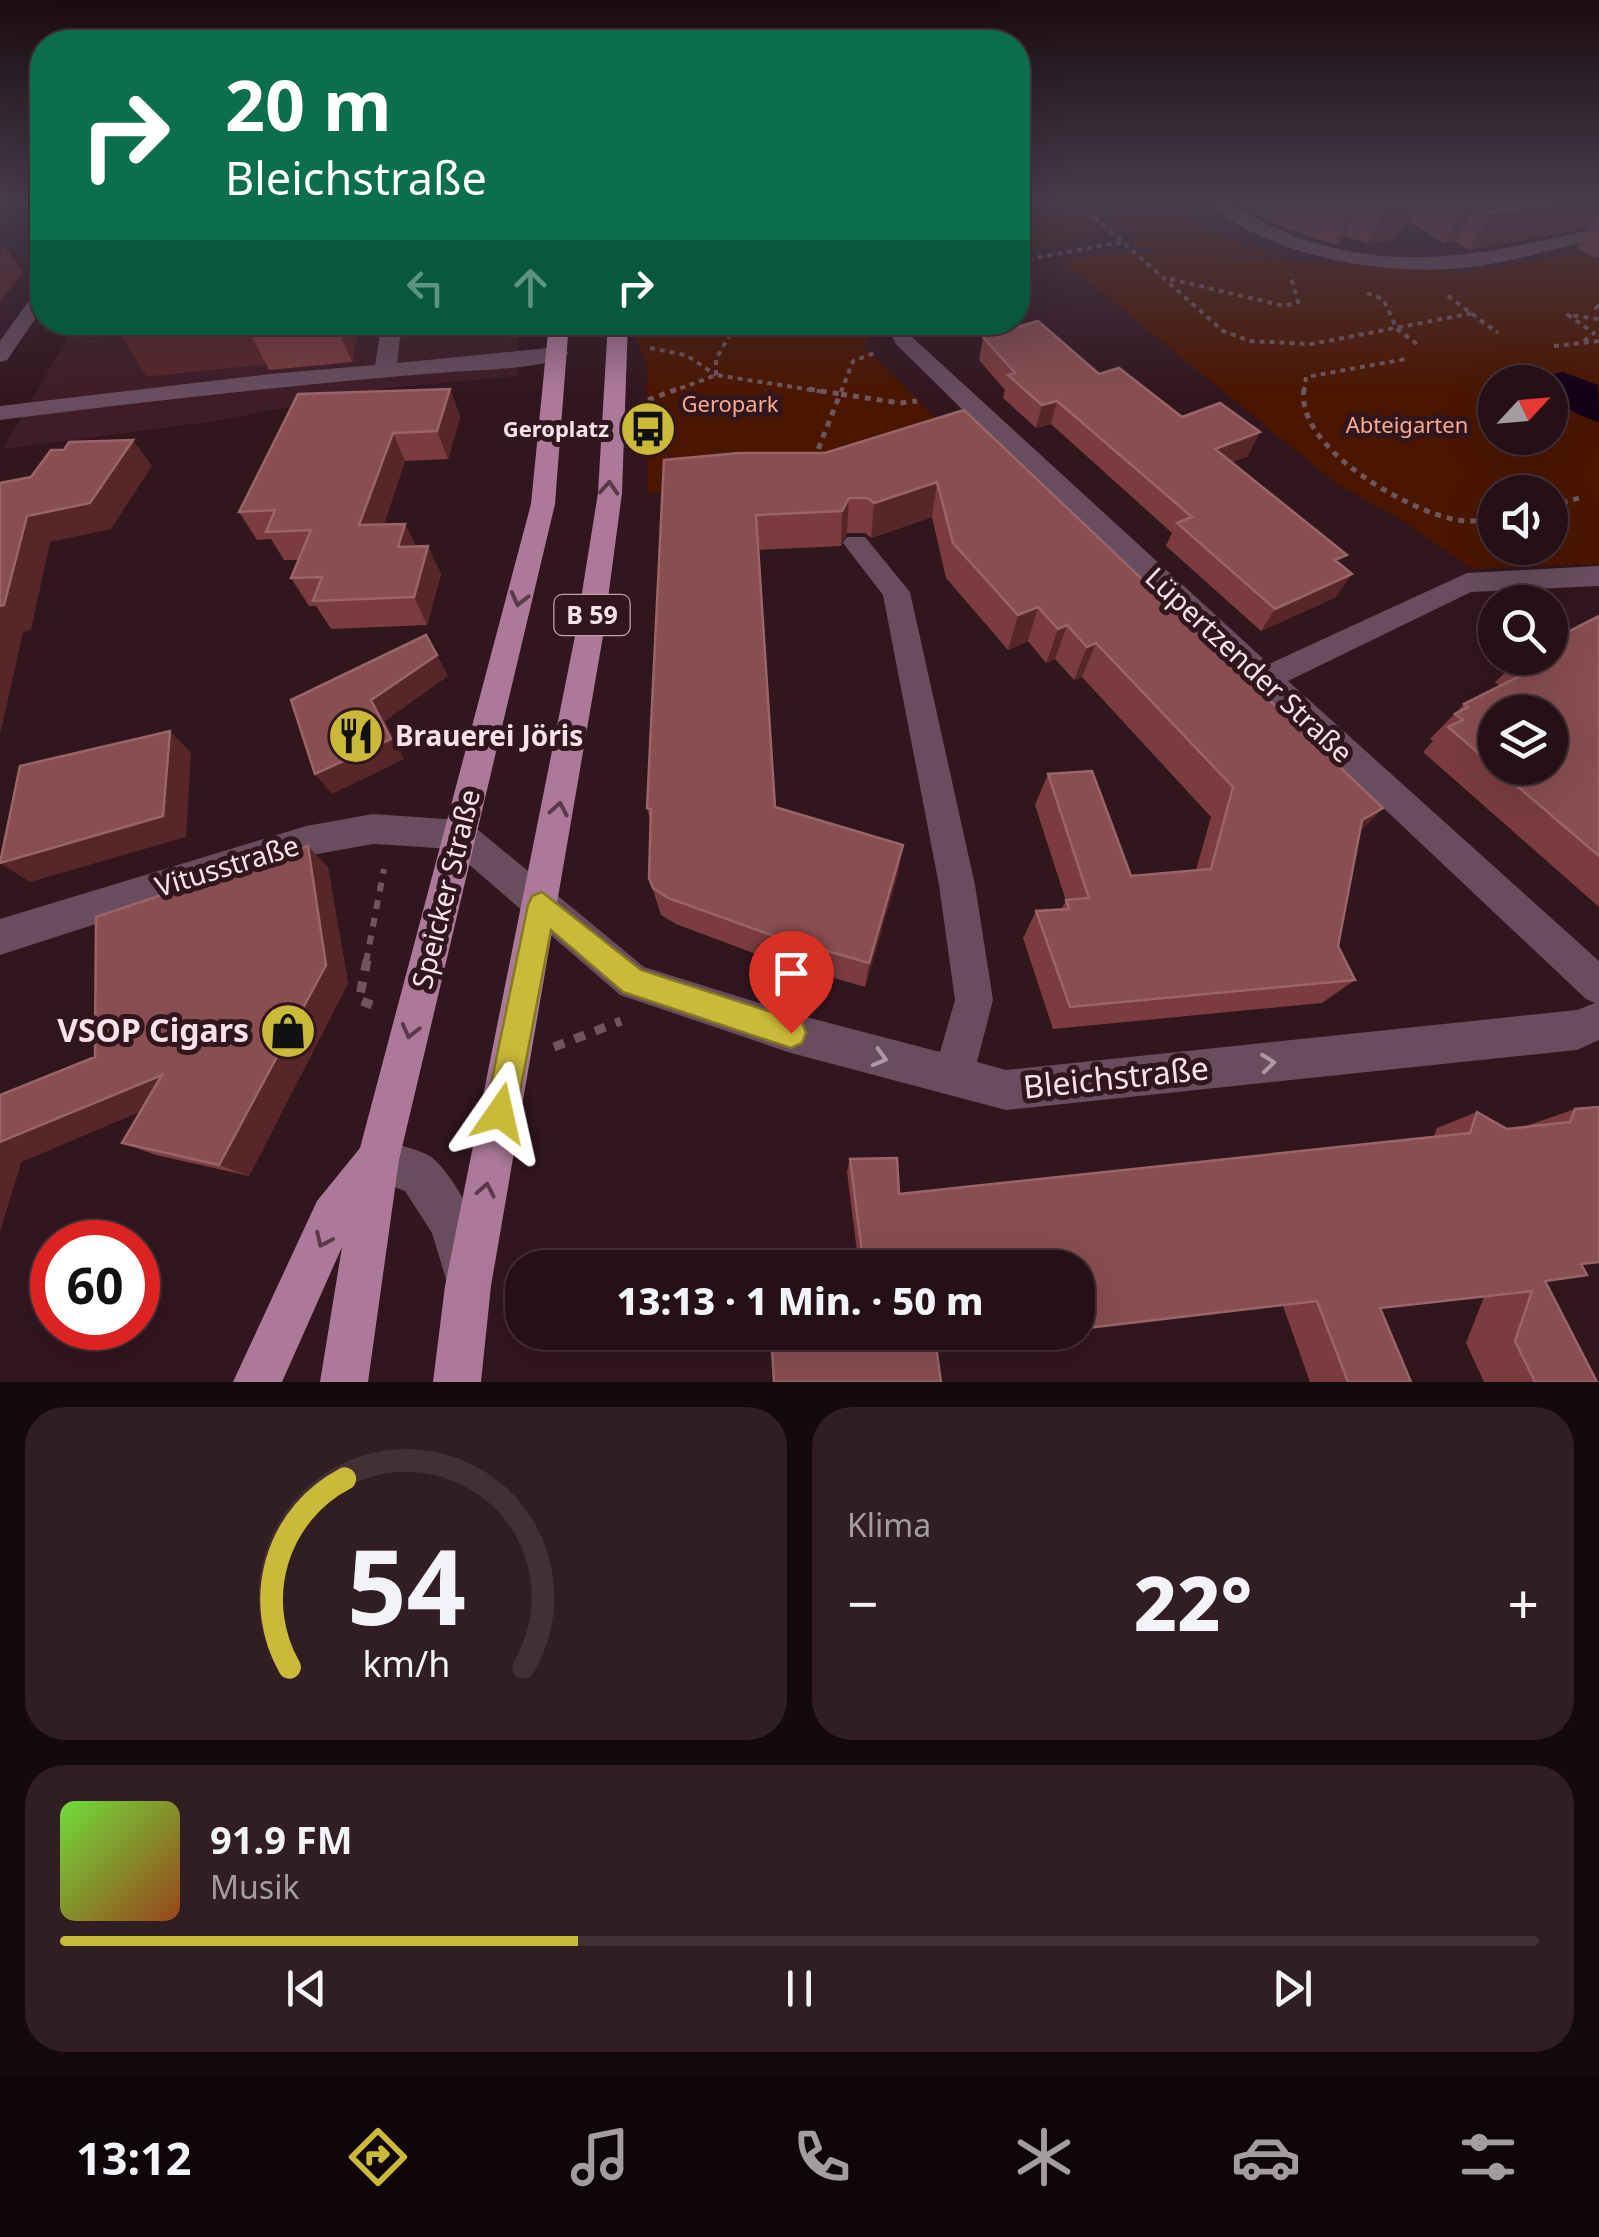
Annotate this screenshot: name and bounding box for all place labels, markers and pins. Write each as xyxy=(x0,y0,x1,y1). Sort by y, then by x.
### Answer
bus stop icon: Geroplatz xyxy=(618,399,678,459)
place label: Geroplatz xyxy=(503,413,609,443)
restaurant icon: Brauerei Jöris xyxy=(326,706,386,766)
place label: Brauerei Jöris xyxy=(395,716,583,754)
pin xyxy=(749,931,834,1034)
shop icon: VSOP Cigars xyxy=(258,1001,318,1061)
place label: VSOP Cigars xyxy=(57,1008,249,1051)

